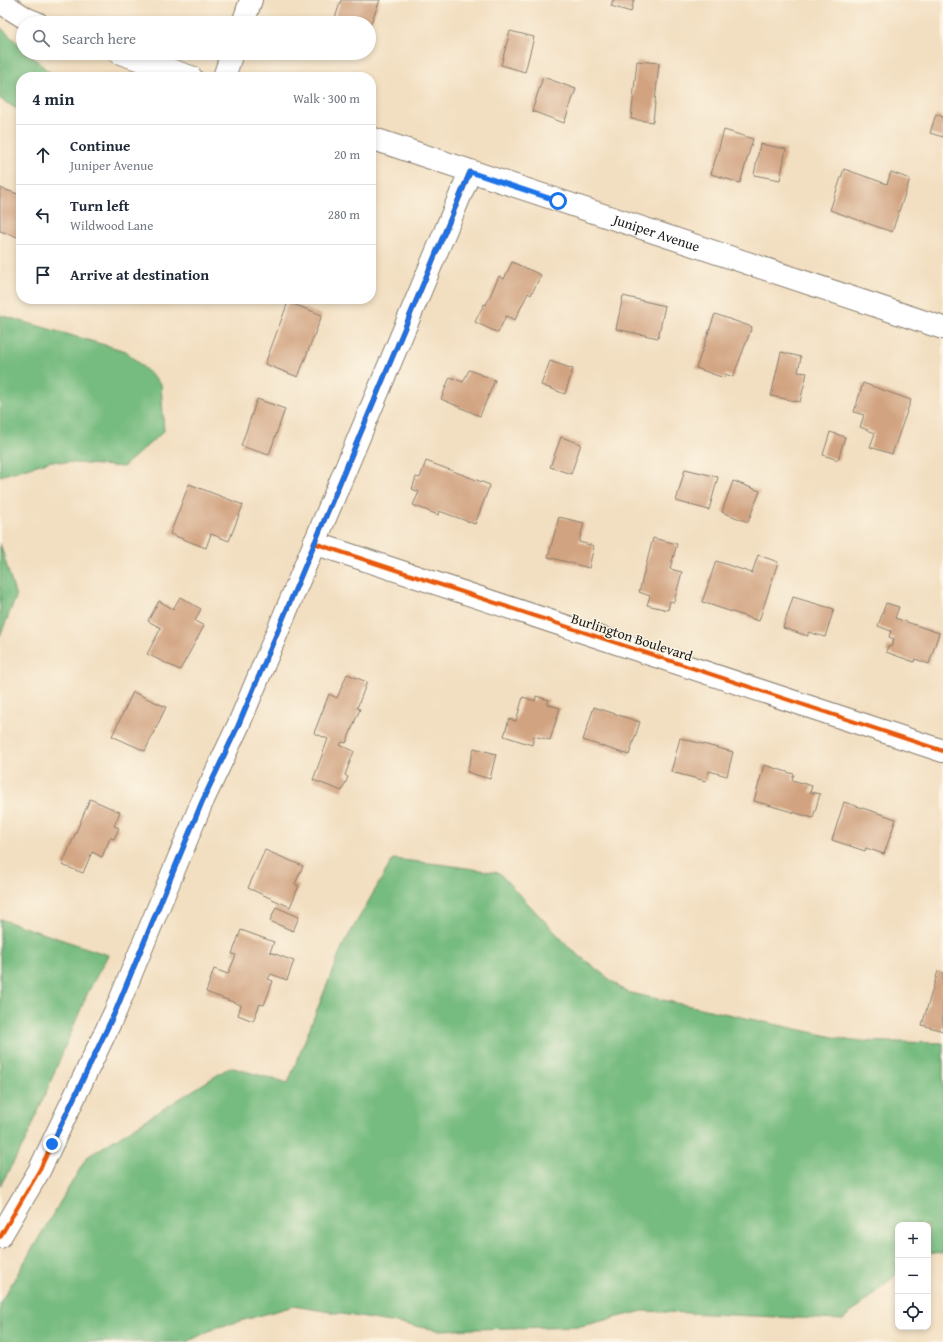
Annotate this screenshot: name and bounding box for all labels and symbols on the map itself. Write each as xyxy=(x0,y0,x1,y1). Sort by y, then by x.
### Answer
route start xyxy=(549,192,567,210)
street label: Juniper Avenue xyxy=(609,209,703,257)
street label: Burlington Boulevard xyxy=(569,608,696,666)
route end xyxy=(43,1135,61,1153)

